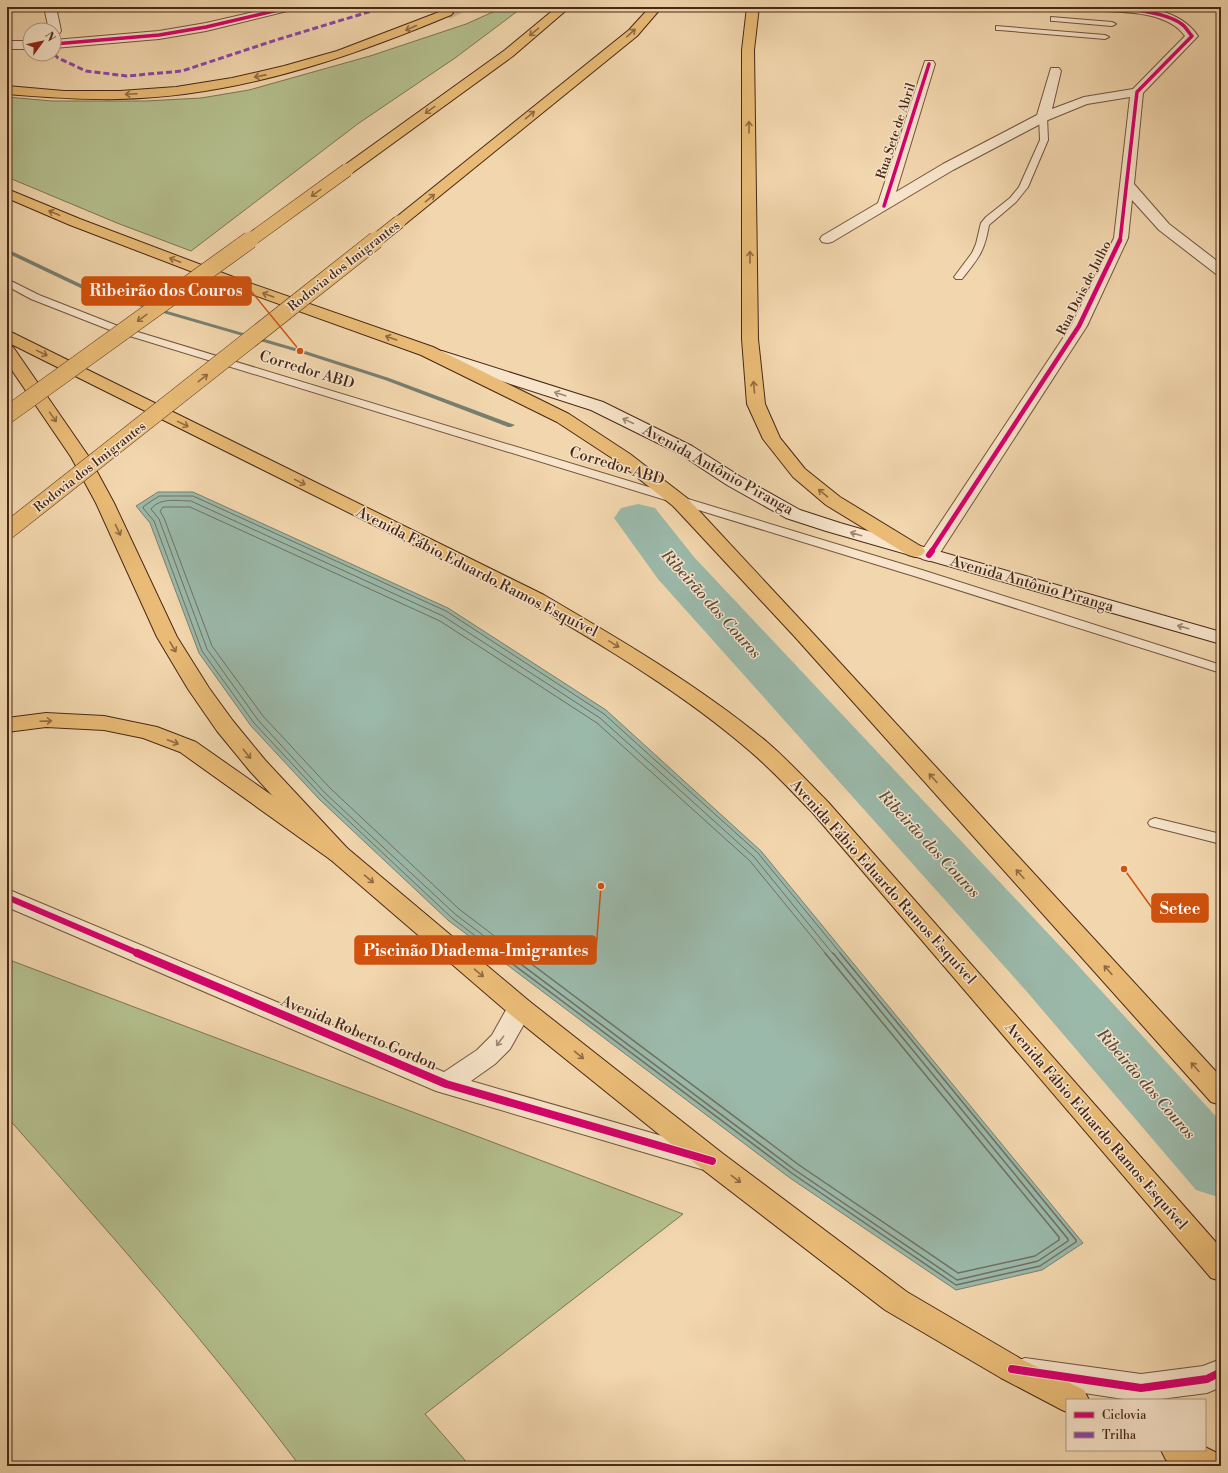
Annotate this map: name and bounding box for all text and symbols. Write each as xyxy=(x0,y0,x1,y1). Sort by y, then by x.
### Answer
north arrow xyxy=(22,22,62,62)
one-way arrow xyxy=(406,25,418,32)
one-way arrow xyxy=(529,28,540,37)
one-way arrow xyxy=(626,29,636,38)
text: N xyxy=(41,30,58,45)
one-way arrow xyxy=(254,73,267,81)
street label: Rua Sete de Abril xyxy=(873,81,919,181)
one-way arrow xyxy=(125,91,138,98)
one-way arrow xyxy=(425,106,436,114)
one-way arrow xyxy=(525,111,536,120)
one-way arrow xyxy=(745,121,753,134)
one-way arrow xyxy=(310,189,321,197)
one-way arrow xyxy=(424,193,435,202)
one-way arrow xyxy=(49,209,61,217)
street label: Rodovia dos Imigrantes xyxy=(285,217,404,315)
street label: Rua Dois de Julho xyxy=(1053,238,1115,338)
one-way arrow xyxy=(746,251,754,264)
one-way arrow xyxy=(170,256,182,264)
callout: Ribeirão dos Couros xyxy=(82,277,251,305)
text: Ribeirão dos Couros xyxy=(89,281,243,301)
one-way arrow xyxy=(262,291,275,298)
one-way arrow xyxy=(137,314,148,322)
one-way arrow xyxy=(385,334,397,342)
street label: Corredor ABD xyxy=(257,347,357,393)
one-way arrow xyxy=(36,350,48,358)
one-way arrow xyxy=(198,374,209,382)
one-way arrow xyxy=(751,381,758,394)
one-way arrow xyxy=(553,390,566,397)
one-way arrow xyxy=(49,411,57,422)
one-way arrow xyxy=(623,417,635,424)
street label: Rodovia dos Imigrantes xyxy=(31,418,150,516)
street label: Avenida Antônio Piranga xyxy=(639,420,797,520)
one-way arrow xyxy=(177,421,189,428)
street label: Corredor ABD xyxy=(567,443,667,489)
one-way arrow xyxy=(294,478,306,486)
one-way arrow xyxy=(818,488,828,497)
street label: Avenida Fábio Eduardo Ramos Esquível xyxy=(352,502,602,642)
one-way arrow xyxy=(115,523,122,535)
one-way arrow xyxy=(850,530,863,537)
water label: Ribeirão dos Couros xyxy=(656,545,765,663)
street label: Avenida Antônio Piranga xyxy=(947,551,1116,617)
one-way arrow xyxy=(1177,623,1190,630)
one-way arrow xyxy=(608,640,620,648)
one-way arrow xyxy=(170,641,178,653)
one-way arrow xyxy=(39,717,52,725)
one-way arrow xyxy=(167,738,179,746)
one-way arrow xyxy=(243,748,252,759)
one-way arrow xyxy=(929,773,938,783)
street label: Avenida Fábio Eduardo Ramos Esquível xyxy=(785,775,980,989)
water label: Ribeirão dos Couros xyxy=(873,785,984,902)
one-way arrow xyxy=(1016,869,1025,879)
one-way arrow xyxy=(364,875,374,884)
callout: Setee xyxy=(1152,894,1208,922)
text: Setee xyxy=(1160,899,1201,919)
callout: Piscinão Diadema-Imigrantes xyxy=(355,936,596,964)
text: Piscinão Diadema-Imigrantes xyxy=(364,941,589,961)
one-way arrow xyxy=(1103,965,1112,975)
one-way arrow xyxy=(474,968,484,977)
street label: Avenida Roberto Gordon xyxy=(277,991,440,1074)
street label: Avenida Fábio Eduardo Ramos Esquível xyxy=(1000,1018,1192,1234)
water label: Ribeirão dos Couros xyxy=(1092,1024,1199,1143)
one-way arrow xyxy=(496,1035,504,1046)
one-way arrow xyxy=(574,1051,585,1059)
one-way arrow xyxy=(1191,1062,1200,1072)
one-way arrow xyxy=(730,1175,741,1184)
legend xyxy=(1066,1399,1206,1451)
text: Ciclovia xyxy=(1102,1408,1147,1423)
text: Trilha xyxy=(1102,1428,1137,1443)

